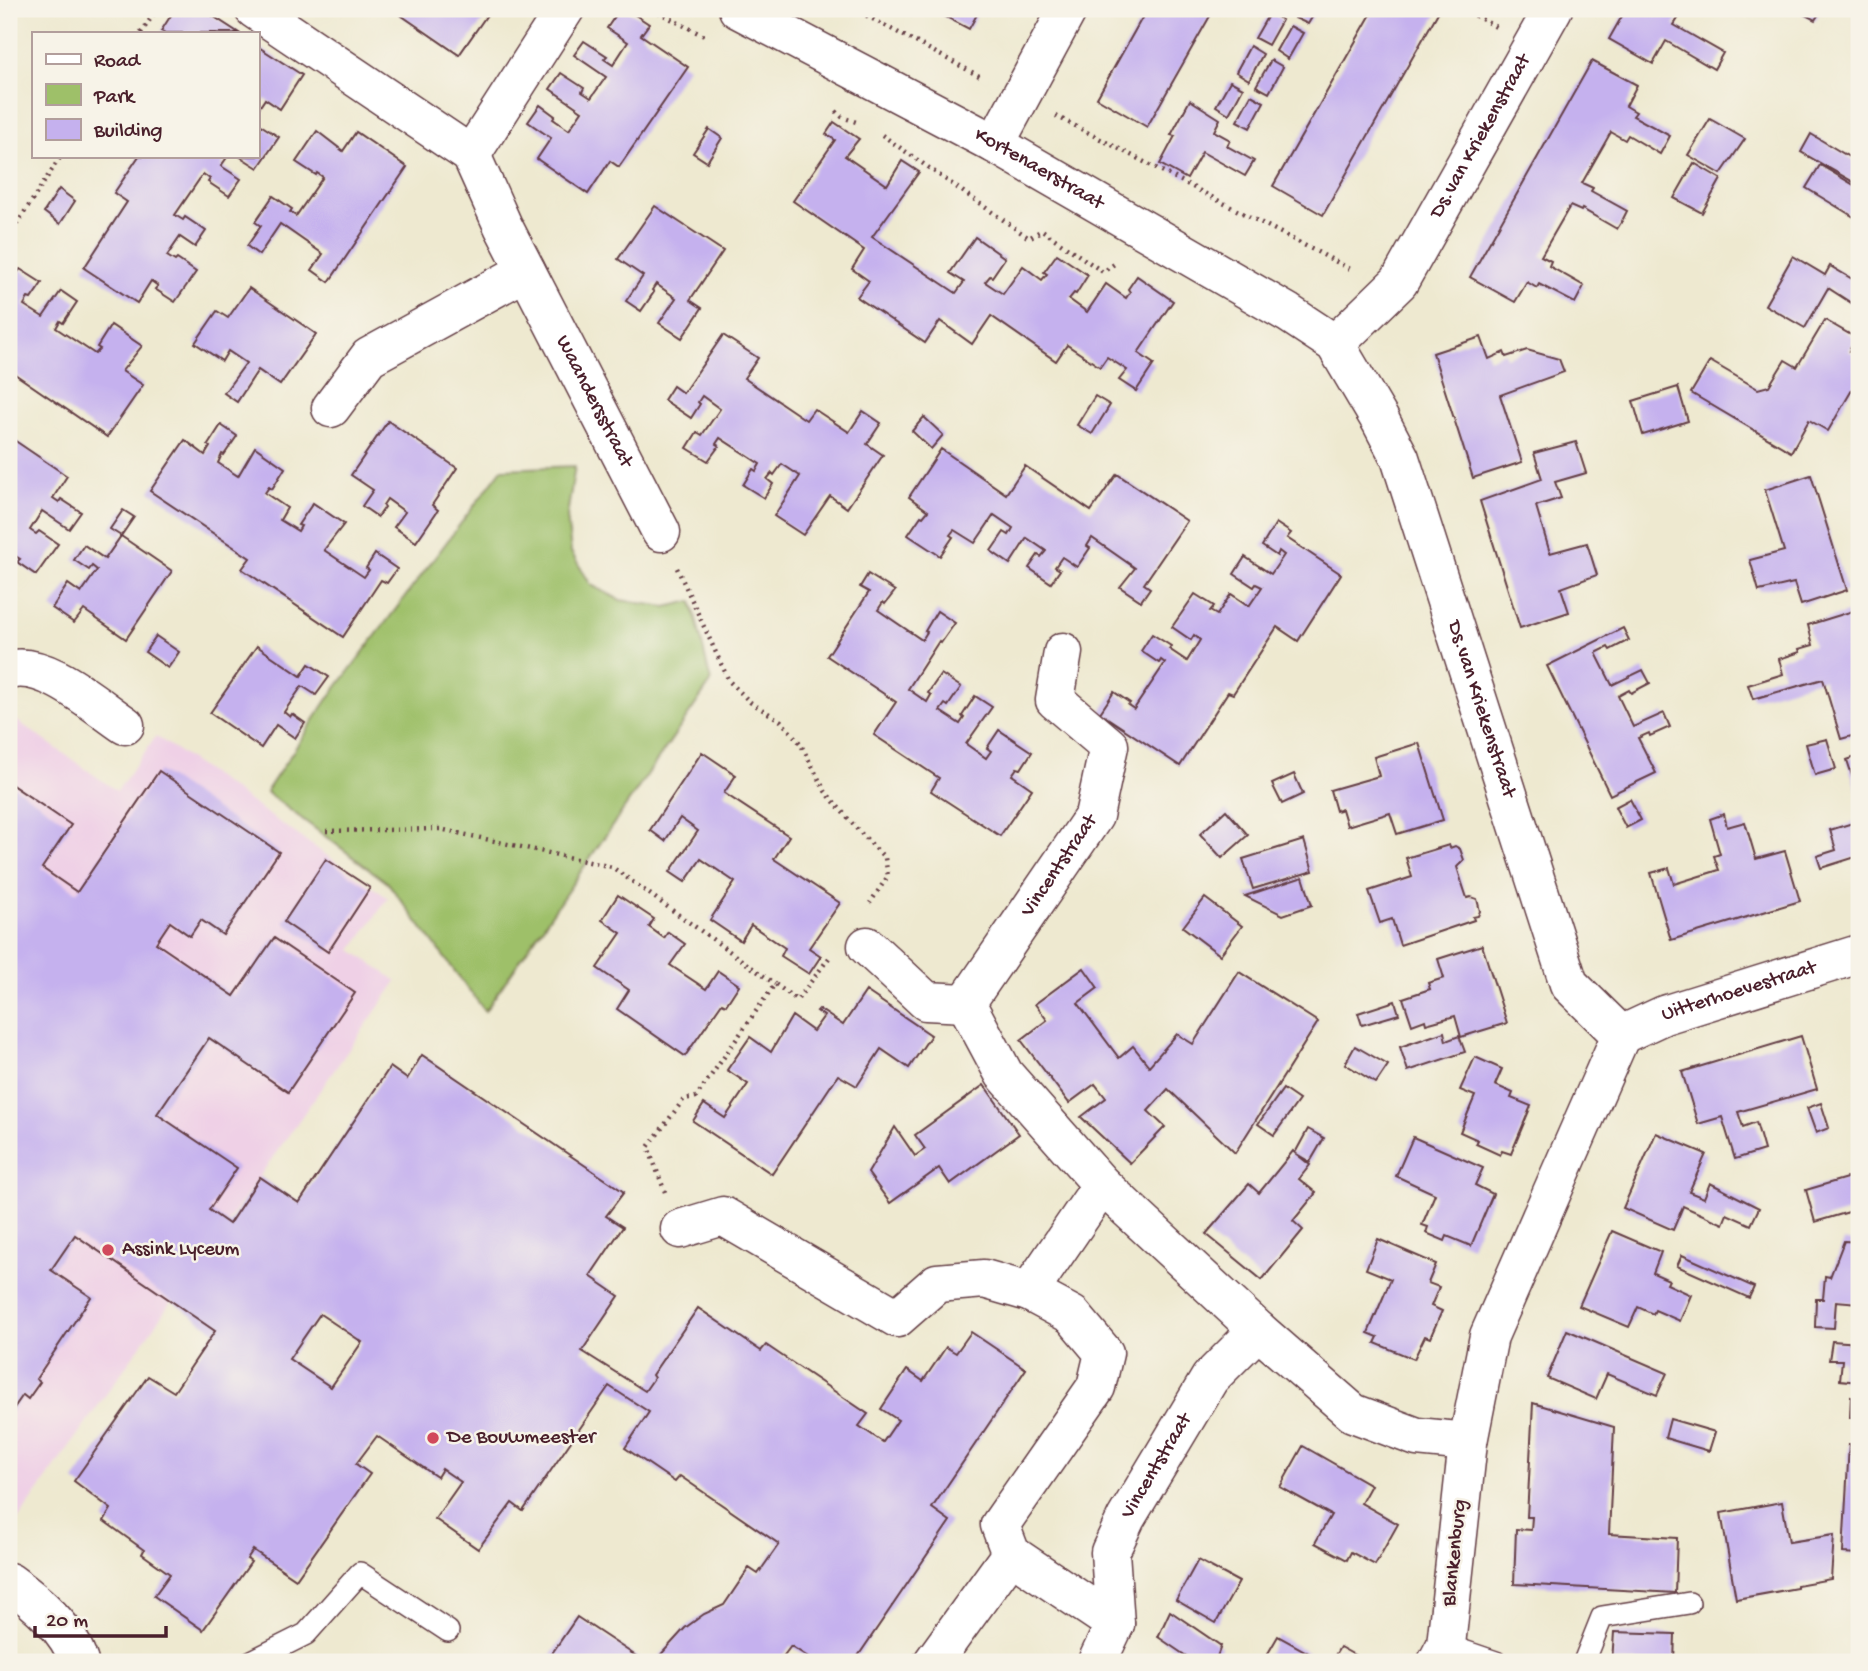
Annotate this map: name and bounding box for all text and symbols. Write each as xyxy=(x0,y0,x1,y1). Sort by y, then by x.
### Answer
legend xyxy=(32,32,259,158)
street label: Ds.van Kriekenstraat xyxy=(1424,48,1538,225)
text: Road xyxy=(94,50,142,75)
text: Park xyxy=(93,86,137,111)
text: Building xyxy=(93,120,163,145)
street label: Kortenaerstraat xyxy=(970,123,1110,218)
street label: Waandersstraat xyxy=(549,331,639,474)
street label: Ds.van Kriekenstraat xyxy=(1440,616,1522,803)
street label: Vincentstraat xyxy=(1015,808,1105,923)
street label: Uitterhoevestraat xyxy=(1658,955,1822,1027)
place label: Assink Lyceum xyxy=(122,1238,240,1263)
marker: Assink Lyceum xyxy=(100,1242,116,1258)
street label: Vincentstraat xyxy=(1115,1407,1199,1524)
place label: De Bouwmeester xyxy=(445,1426,597,1451)
marker: De Bouwmeester xyxy=(425,1430,441,1446)
street label: Blankenburg xyxy=(1438,1498,1474,1609)
scale bar xyxy=(35,1594,166,1638)
text: 20 m xyxy=(46,1610,88,1635)

